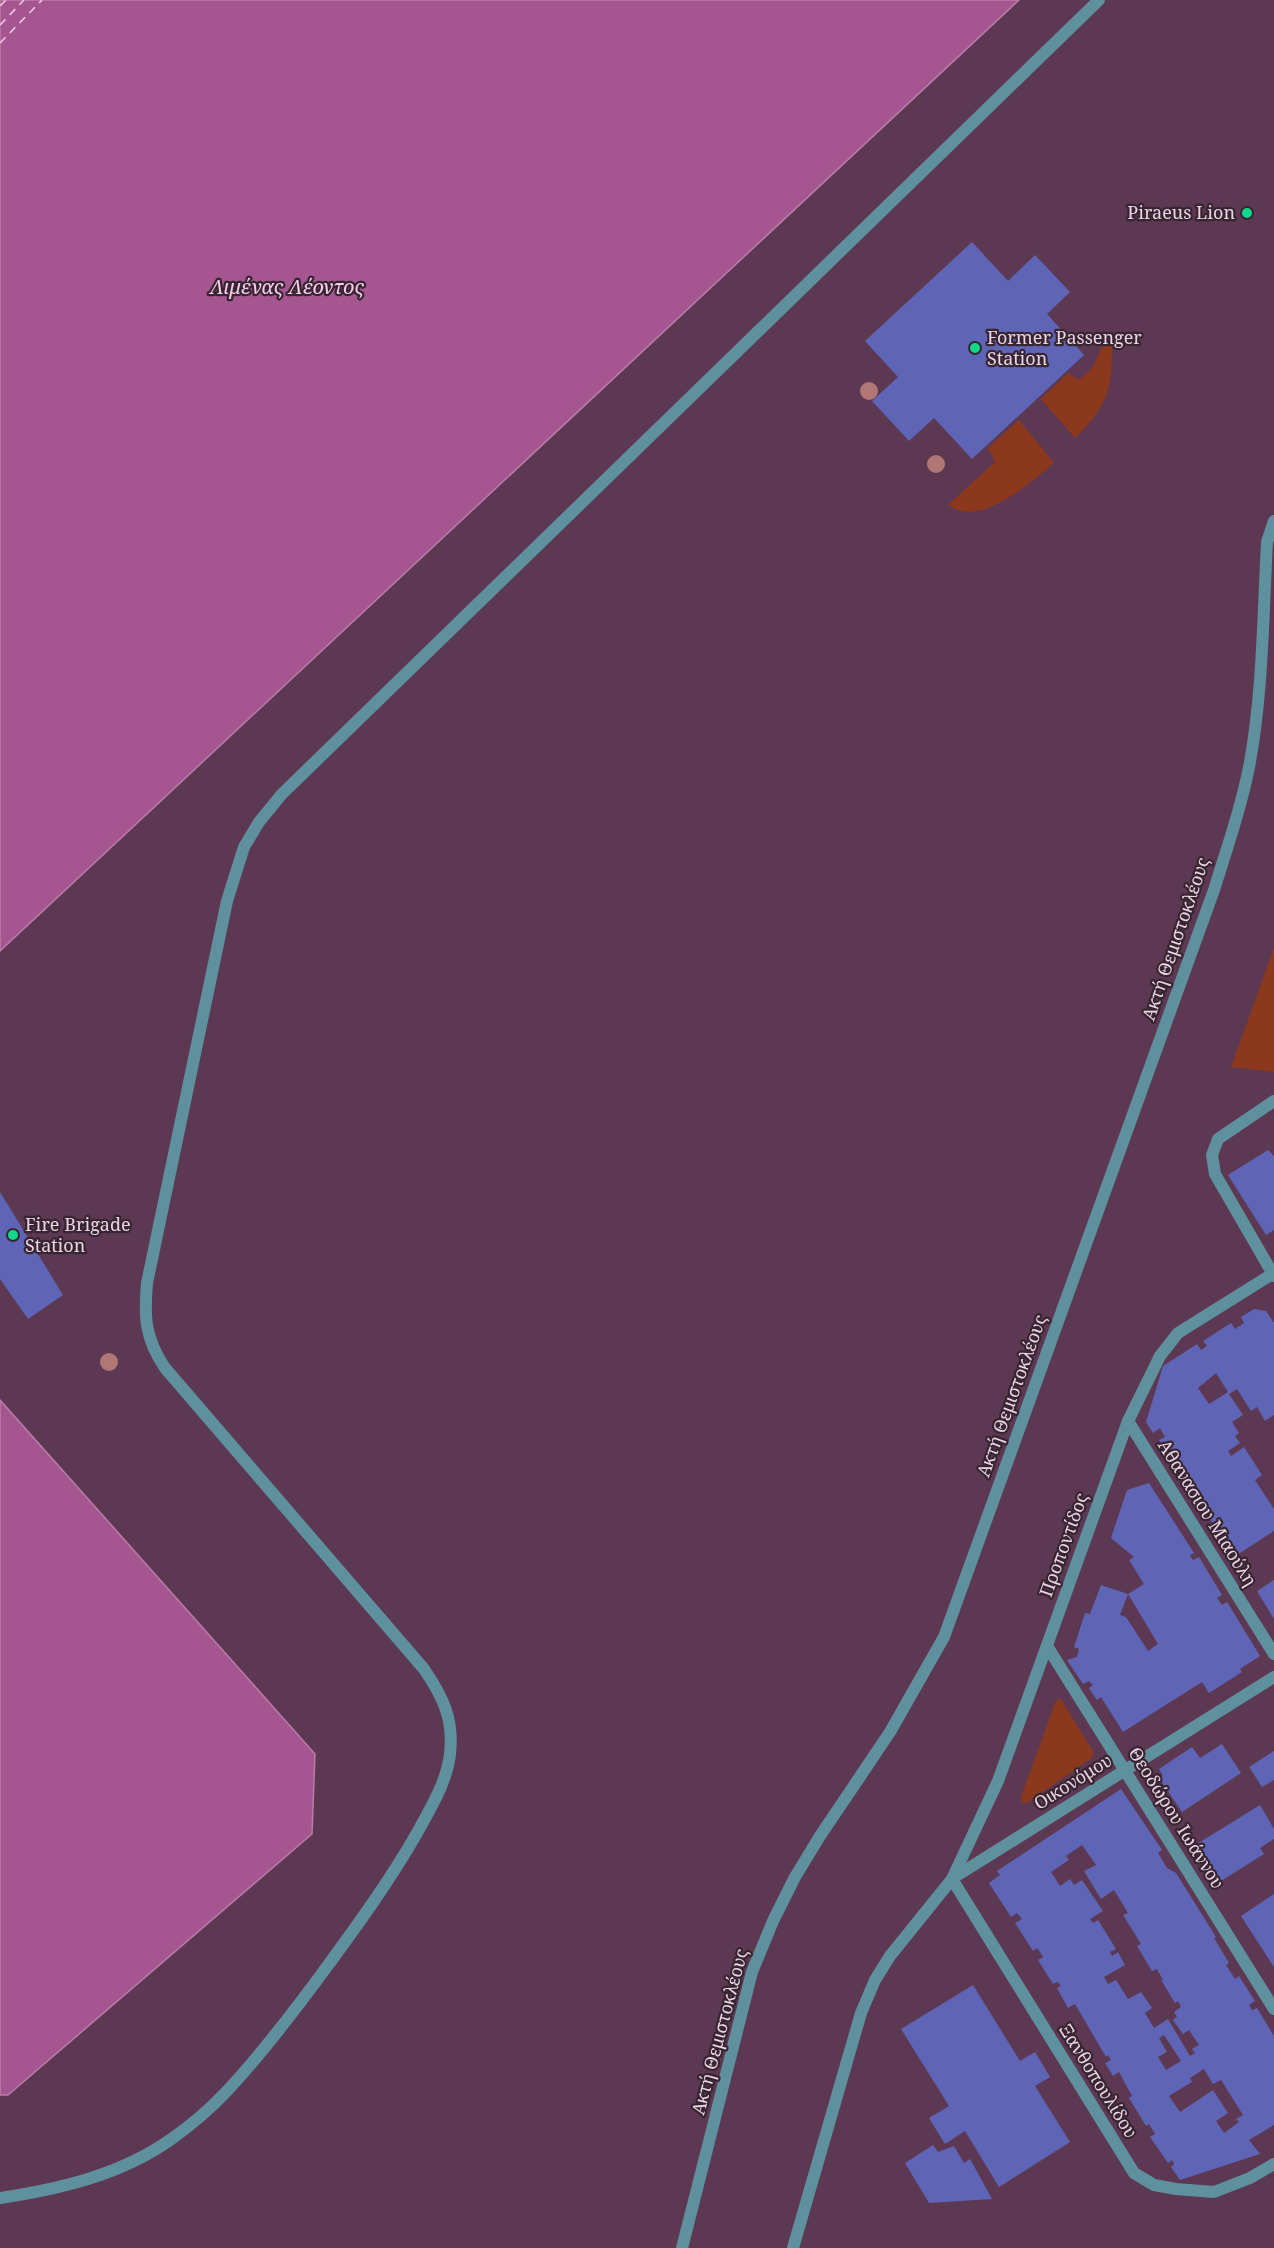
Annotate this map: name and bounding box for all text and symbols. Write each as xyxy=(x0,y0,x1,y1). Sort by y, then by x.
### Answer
place label: Piraeus Lion xyxy=(1127,200,1235,224)
marker: Piraeus Lion xyxy=(1240,206,1254,220)
water label: Λιμένας Λέοντος xyxy=(209,273,365,300)
place label: Former Passenger Station xyxy=(987,325,1142,370)
marker: Former Passenger Station xyxy=(968,341,982,355)
street label: Ακτή Θεμιστοκλέους xyxy=(1136,854,1214,1023)
place label: Fire Brigade Station xyxy=(25,1212,131,1257)
marker: Fire Brigade Station xyxy=(6,1228,20,1242)
street label: Ακτή Θεμιστοκλέους xyxy=(971,1311,1052,1480)
street label: Αθανασιου Μιαούλη xyxy=(1153,1435,1263,1590)
street label: Προποντίδος xyxy=(1033,1489,1093,1600)
street label: Θεοδώρου Ιωάννου xyxy=(1124,1742,1230,1893)
street label: Οικονόμου xyxy=(1029,1748,1116,1815)
street label: Ακτή Θεμιστοκλέους xyxy=(685,1946,753,2117)
street label: Ξανθοπουλίδου xyxy=(1054,2019,1144,2142)

